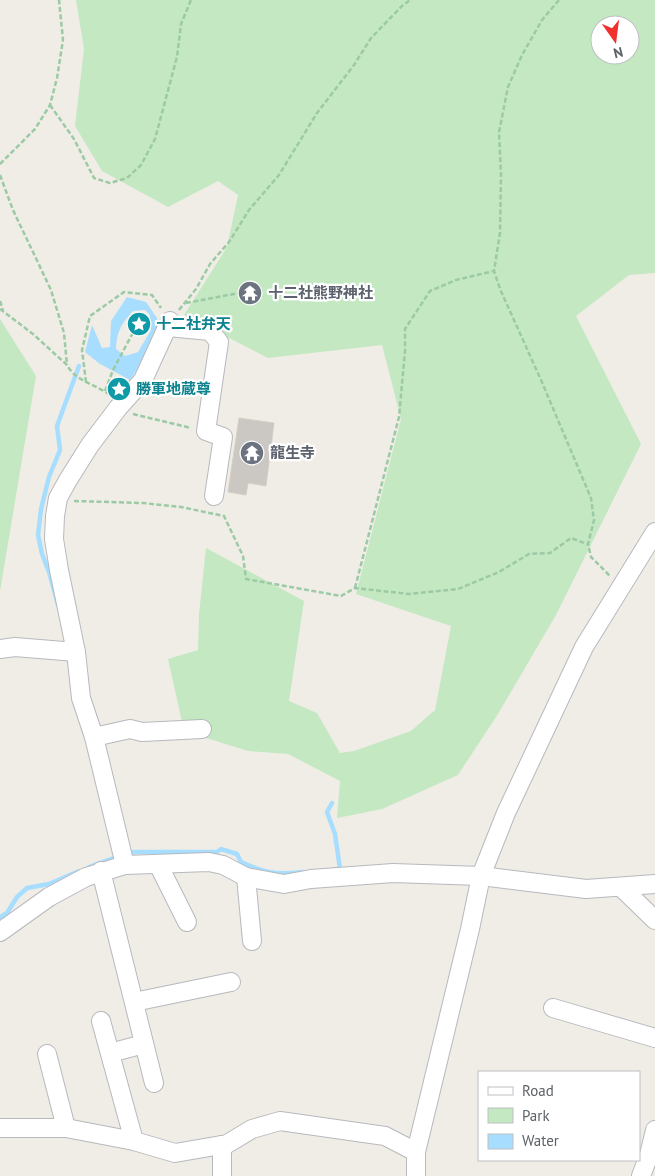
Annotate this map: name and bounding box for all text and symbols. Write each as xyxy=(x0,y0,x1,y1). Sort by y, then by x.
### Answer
north arrow xyxy=(590,15,640,65)
text: N xyxy=(612,43,625,62)
temple icon: 十二社熊野神社 xyxy=(237,280,263,306)
place label: 十二社熊野神社 xyxy=(268,283,373,302)
place icon: 十二社弁天 xyxy=(126,311,152,337)
place label: 十二社弁天 xyxy=(156,314,231,333)
place icon: 勝軍地蔵尊 xyxy=(106,376,132,402)
place label: 勝軍地蔵尊 xyxy=(136,379,211,398)
temple icon: 龍生寺 xyxy=(239,440,265,466)
place label: 龍生寺 xyxy=(270,443,315,462)
legend xyxy=(478,1071,640,1161)
text: Road xyxy=(522,1081,554,1100)
text: Park xyxy=(522,1106,550,1125)
text: Water xyxy=(522,1131,559,1150)

